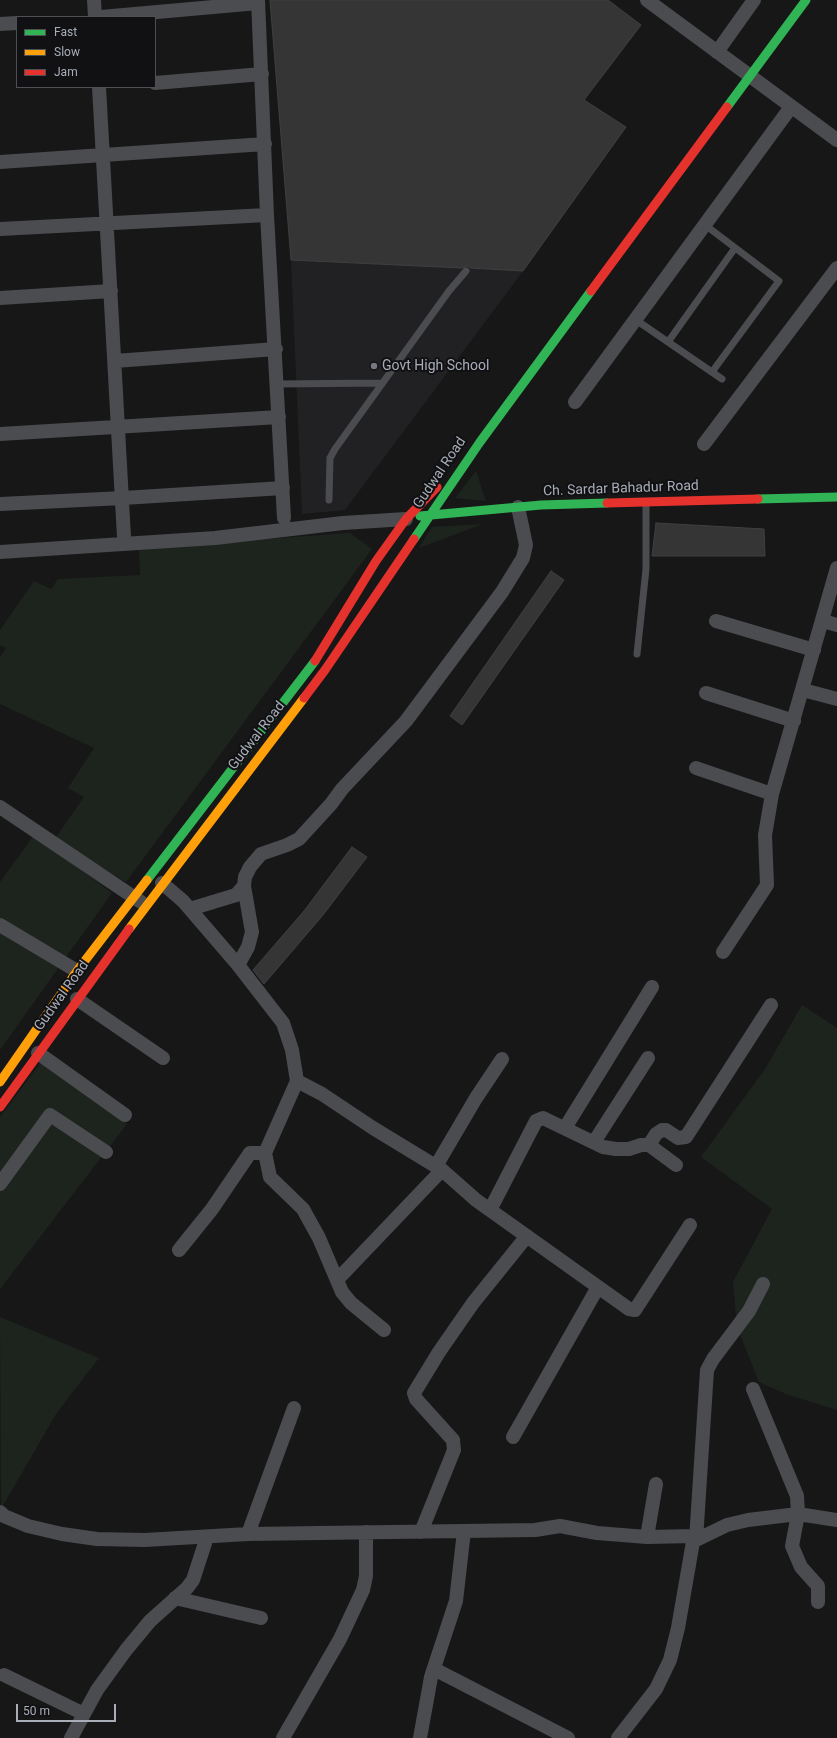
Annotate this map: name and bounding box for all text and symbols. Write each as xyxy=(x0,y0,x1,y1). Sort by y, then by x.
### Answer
legend xyxy=(16,16,156,88)
text: Fast xyxy=(54,25,77,39)
text: Slow xyxy=(54,45,80,59)
text: Jam xyxy=(54,65,78,79)
place label: Govt High School xyxy=(382,358,489,374)
marker: Govt High School xyxy=(369,361,379,371)
street label: Gudwal Road xyxy=(410,434,470,512)
street label: Ch. Sardar Bahadur Road xyxy=(543,478,699,500)
street label: Gudwal Road xyxy=(225,698,289,774)
street label: Gudwal Road xyxy=(31,958,93,1034)
scale bar xyxy=(18,1696,118,1722)
text: 50 m xyxy=(23,1704,50,1718)

